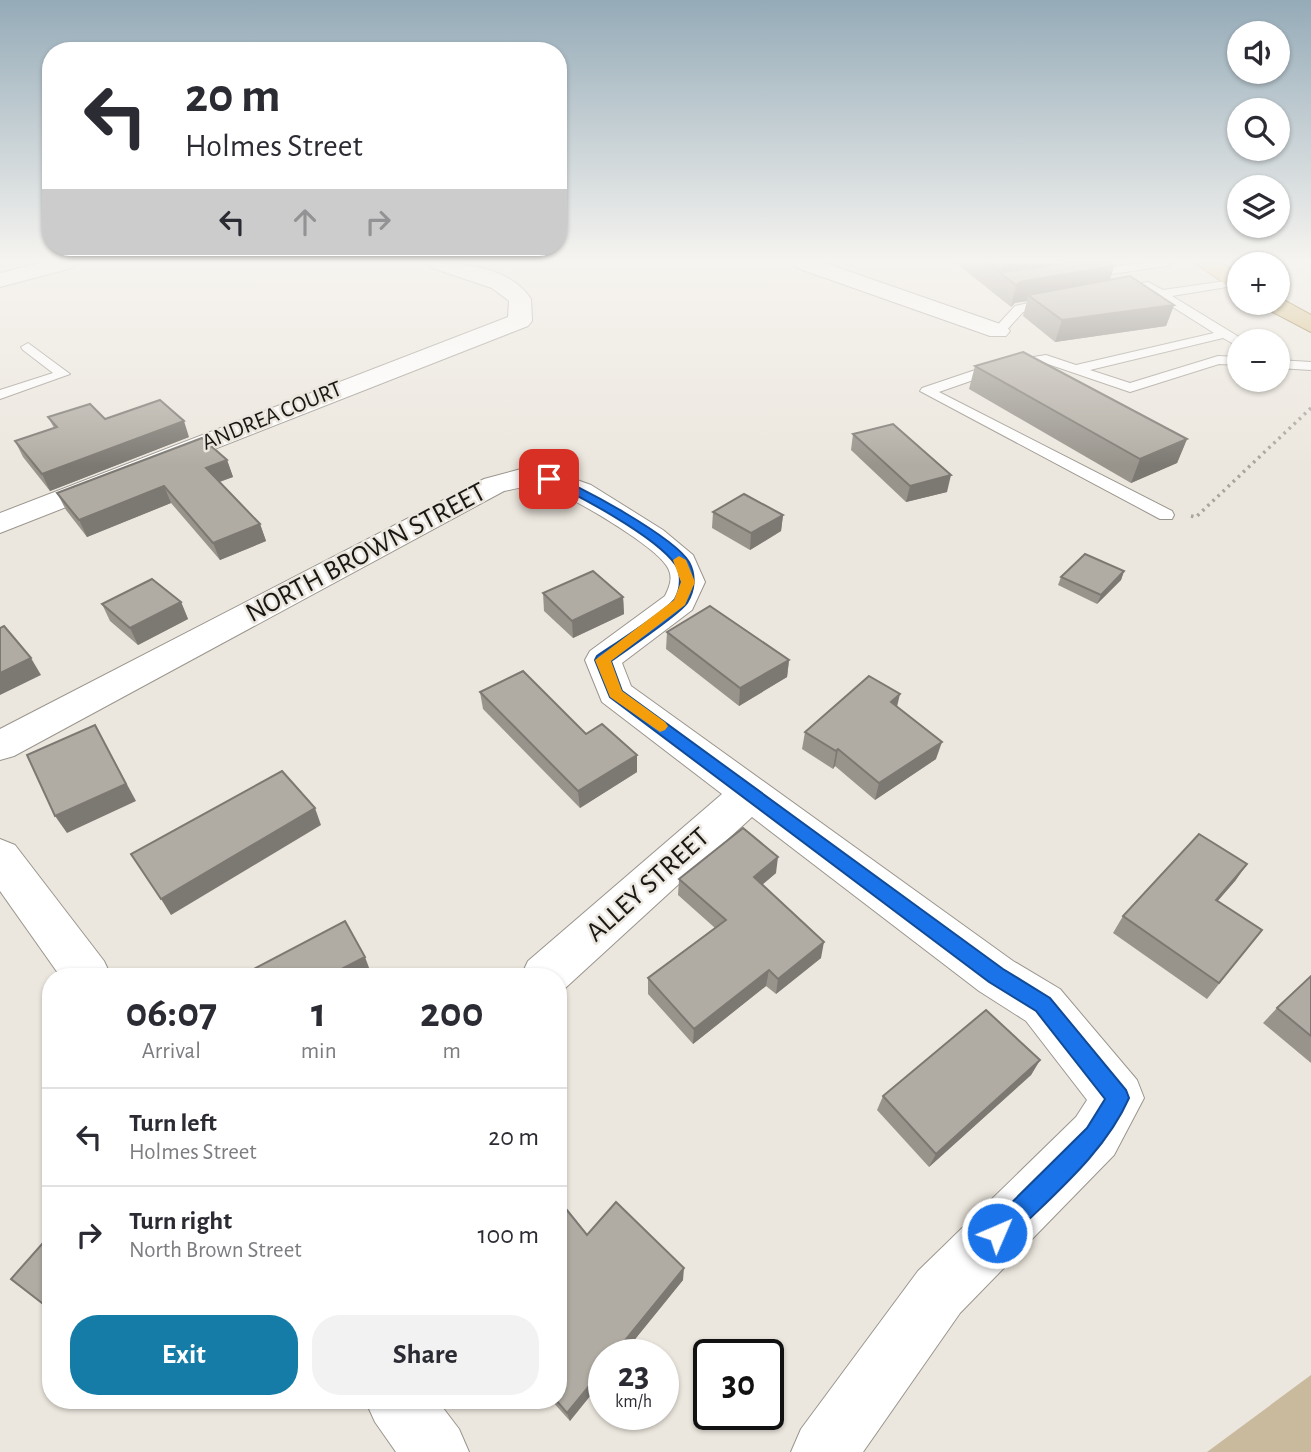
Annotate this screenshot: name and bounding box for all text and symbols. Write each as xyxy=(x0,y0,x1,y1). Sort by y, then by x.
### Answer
map controls xyxy=(1227,21,1290,392)
button: sound xyxy=(1227,21,1290,84)
icon: left xyxy=(70,70,161,161)
text: 20 m xyxy=(185,72,281,121)
button: search xyxy=(1227,98,1290,161)
text: Holmes Street xyxy=(185,130,363,162)
button: layers xyxy=(1227,175,1290,238)
icon: left xyxy=(213,203,251,241)
icon: ahead xyxy=(286,203,324,241)
icon: right xyxy=(359,203,397,241)
button: + xyxy=(1227,252,1290,315)
button: − xyxy=(1227,329,1290,392)
street label: ANDREA COURT xyxy=(199,377,345,455)
pin xyxy=(519,449,579,509)
icon: arrive xyxy=(530,460,568,498)
street label: NORTH BROWN STREET xyxy=(241,478,491,628)
street label: ALLEY STREET xyxy=(581,823,715,947)
text: 06:07 xyxy=(125,992,217,1034)
text: 1 xyxy=(311,992,326,1034)
text: 200 xyxy=(420,992,484,1034)
text: Arrival xyxy=(142,1040,201,1063)
text: min xyxy=(301,1040,337,1063)
text: m xyxy=(443,1040,461,1063)
text: Turn left xyxy=(129,1110,217,1136)
icon: left xyxy=(70,1118,108,1156)
text: 20 m xyxy=(488,1124,539,1150)
text: Holmes Street xyxy=(129,1141,257,1164)
position arrow xyxy=(960,1196,1034,1270)
text: Turn right xyxy=(129,1208,232,1234)
icon: right xyxy=(70,1216,108,1254)
text: 100 m xyxy=(478,1222,539,1248)
text: North Brown Street xyxy=(129,1239,302,1262)
button: Exit xyxy=(70,1315,298,1395)
button: Share xyxy=(312,1315,539,1395)
speed limit sign: 30 xyxy=(693,1339,784,1430)
text: 23 xyxy=(618,1358,649,1393)
text: km/h xyxy=(615,1393,652,1411)

